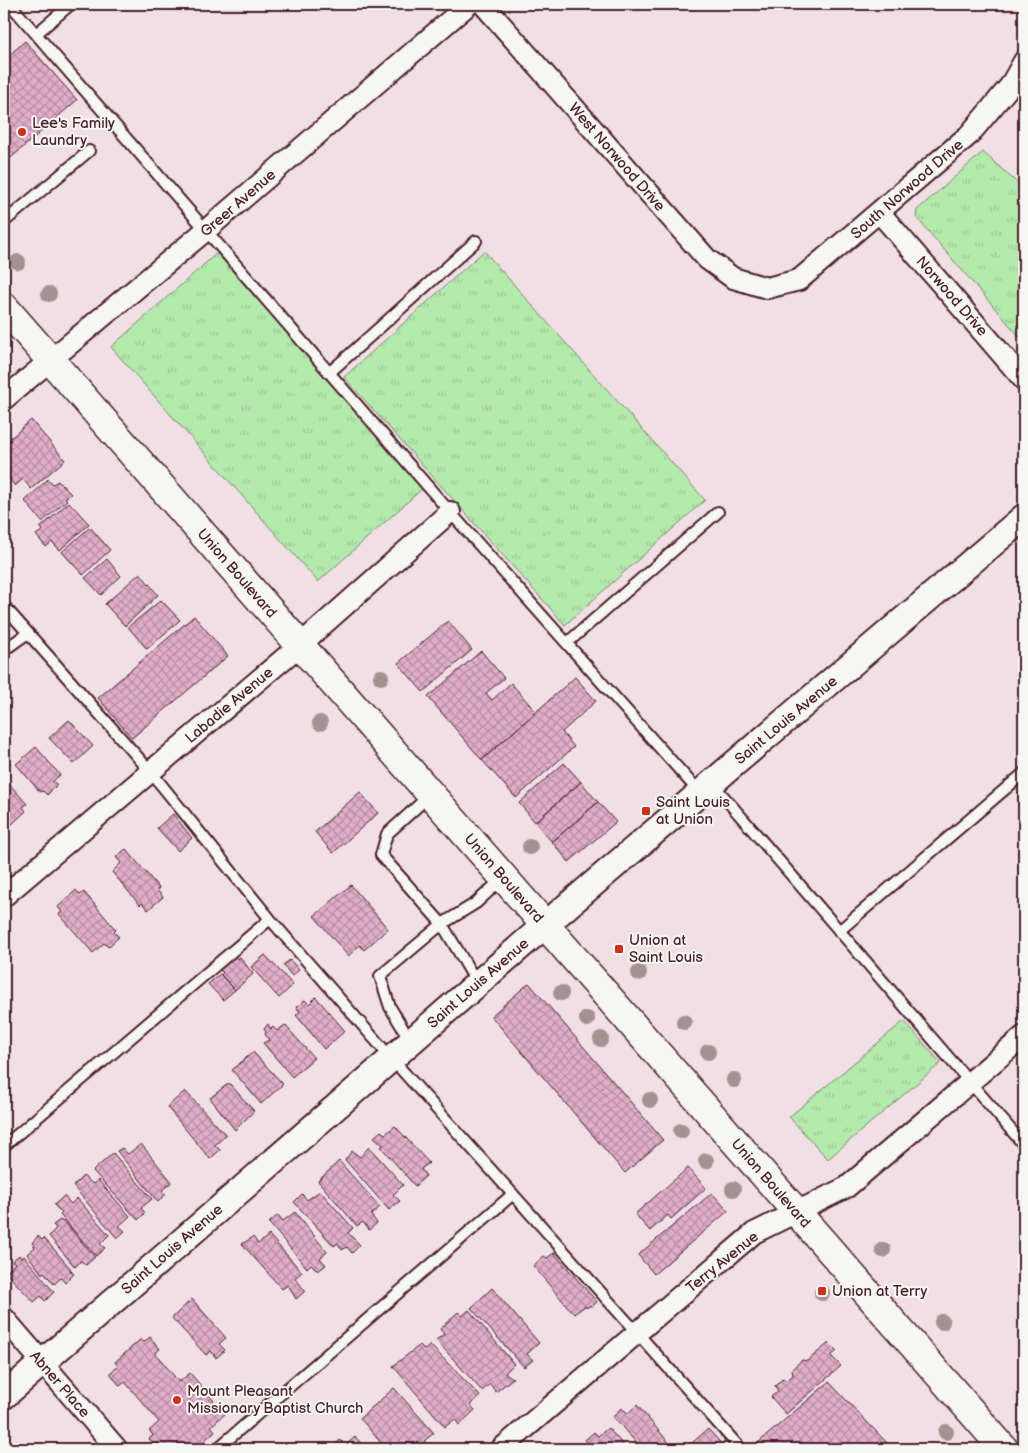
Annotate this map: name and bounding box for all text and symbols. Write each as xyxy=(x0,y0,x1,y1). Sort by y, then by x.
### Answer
street label: West Norwood Drive xyxy=(564,99,669,216)
place label: Lee's Family Laundry xyxy=(32,114,115,150)
marker: Lee's Family Laundry xyxy=(16,126,28,138)
street label: South Norwood Drive xyxy=(847,135,968,243)
street label: Greer Avenue xyxy=(197,165,280,241)
street label: Norwood Drive xyxy=(912,252,992,340)
street label: Union Boulevard xyxy=(193,525,281,622)
street label: Labadie Avenue xyxy=(181,663,277,748)
street label: Saint Louis Avenue xyxy=(731,672,842,769)
place label: Saint Louis at Union xyxy=(656,793,731,829)
marker: Saint Louis at Union xyxy=(640,805,652,817)
street label: Union Boulevard xyxy=(460,830,548,927)
place label: Union at Saint Louis xyxy=(629,931,704,967)
street label: Saint Louis Avenue xyxy=(424,934,533,1033)
marker: Union at Saint Louis xyxy=(613,943,625,955)
street label: Union Boulevard xyxy=(727,1135,815,1232)
street label: Saint Louis Avenue xyxy=(118,1200,227,1299)
street label: Terry Avenue xyxy=(682,1227,763,1298)
place label: Union at Terry xyxy=(832,1282,928,1301)
marker: Union at Terry xyxy=(816,1285,828,1297)
street label: Abner Place xyxy=(25,1347,94,1422)
place label: Mount Pleasant Missionary Baptist Church xyxy=(187,1382,363,1418)
marker: Mount Pleasant Missionary Baptist Church xyxy=(171,1394,183,1406)

